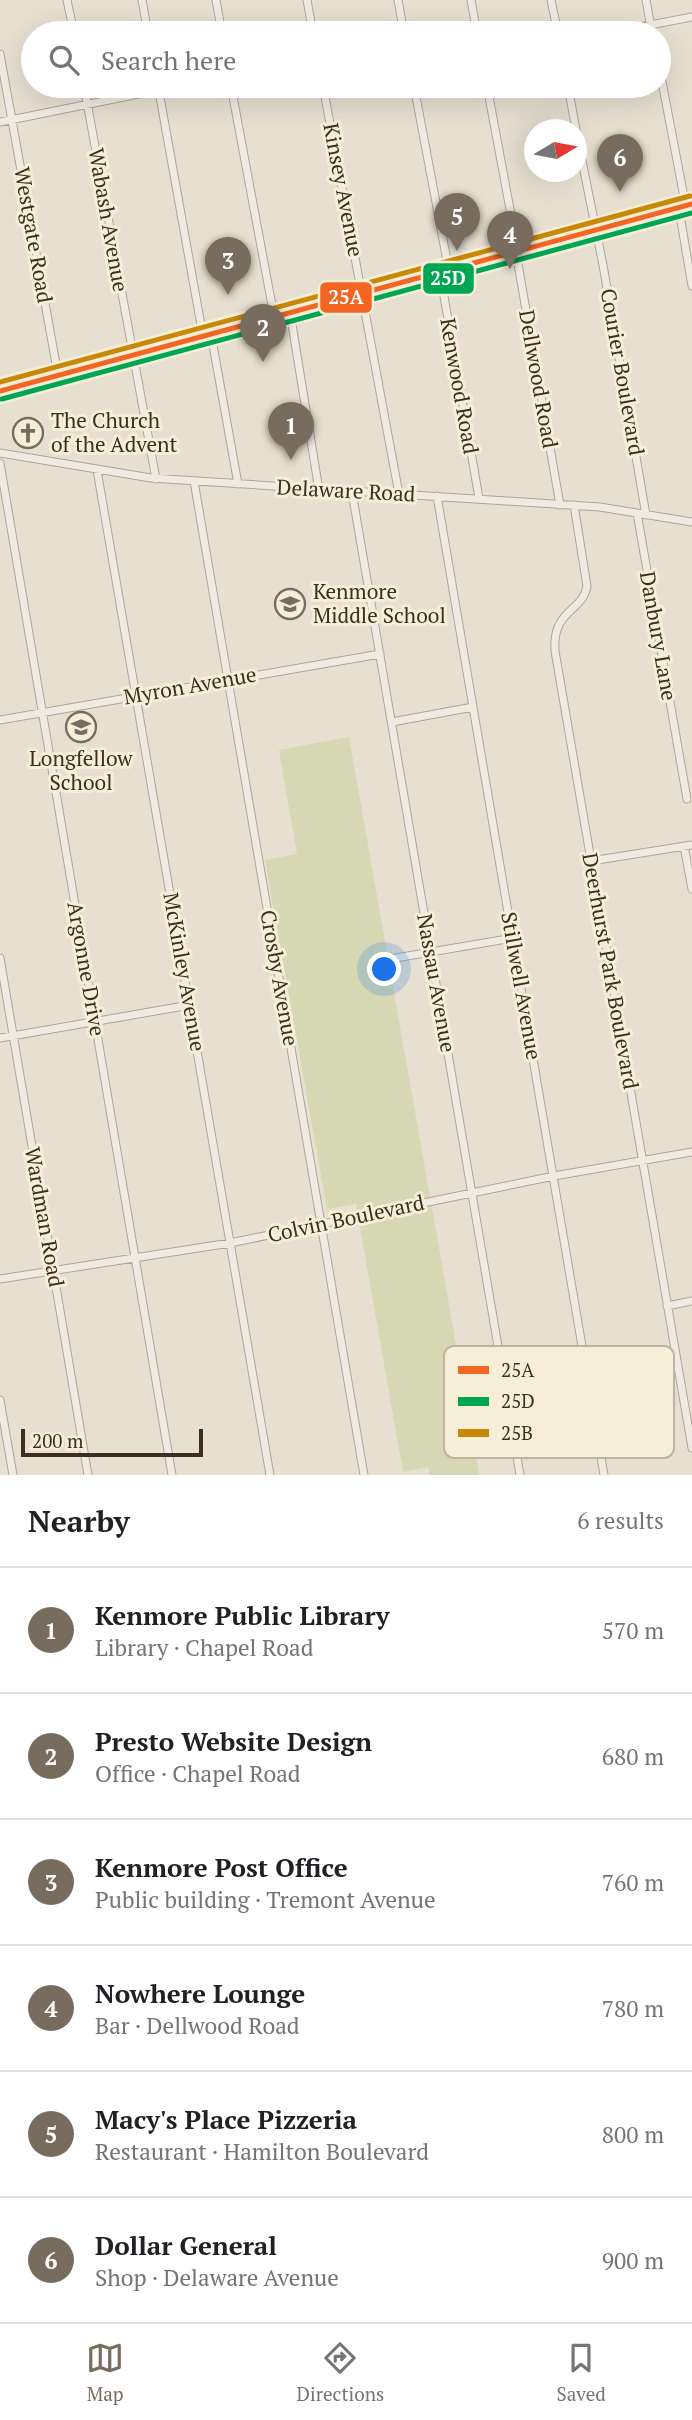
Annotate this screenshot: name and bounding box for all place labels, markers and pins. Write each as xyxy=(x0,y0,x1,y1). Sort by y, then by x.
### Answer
pin: 6 xyxy=(597,134,643,192)
pin: 5 xyxy=(434,193,480,251)
pin: 4 xyxy=(487,211,533,269)
pin: 3 xyxy=(205,237,251,295)
pin: 2 xyxy=(240,304,286,362)
pin: 1 xyxy=(268,402,314,460)
place label: The Church of the Advent xyxy=(51,406,178,458)
church icon: The Church of the Advent xyxy=(11,416,45,450)
place label: Kenmore Middle School xyxy=(313,577,446,629)
school or university icon: Kenmore Middle School xyxy=(273,587,307,621)
school or university icon: Longfellow School xyxy=(64,710,98,744)
place label: Longfellow School xyxy=(29,744,133,796)

